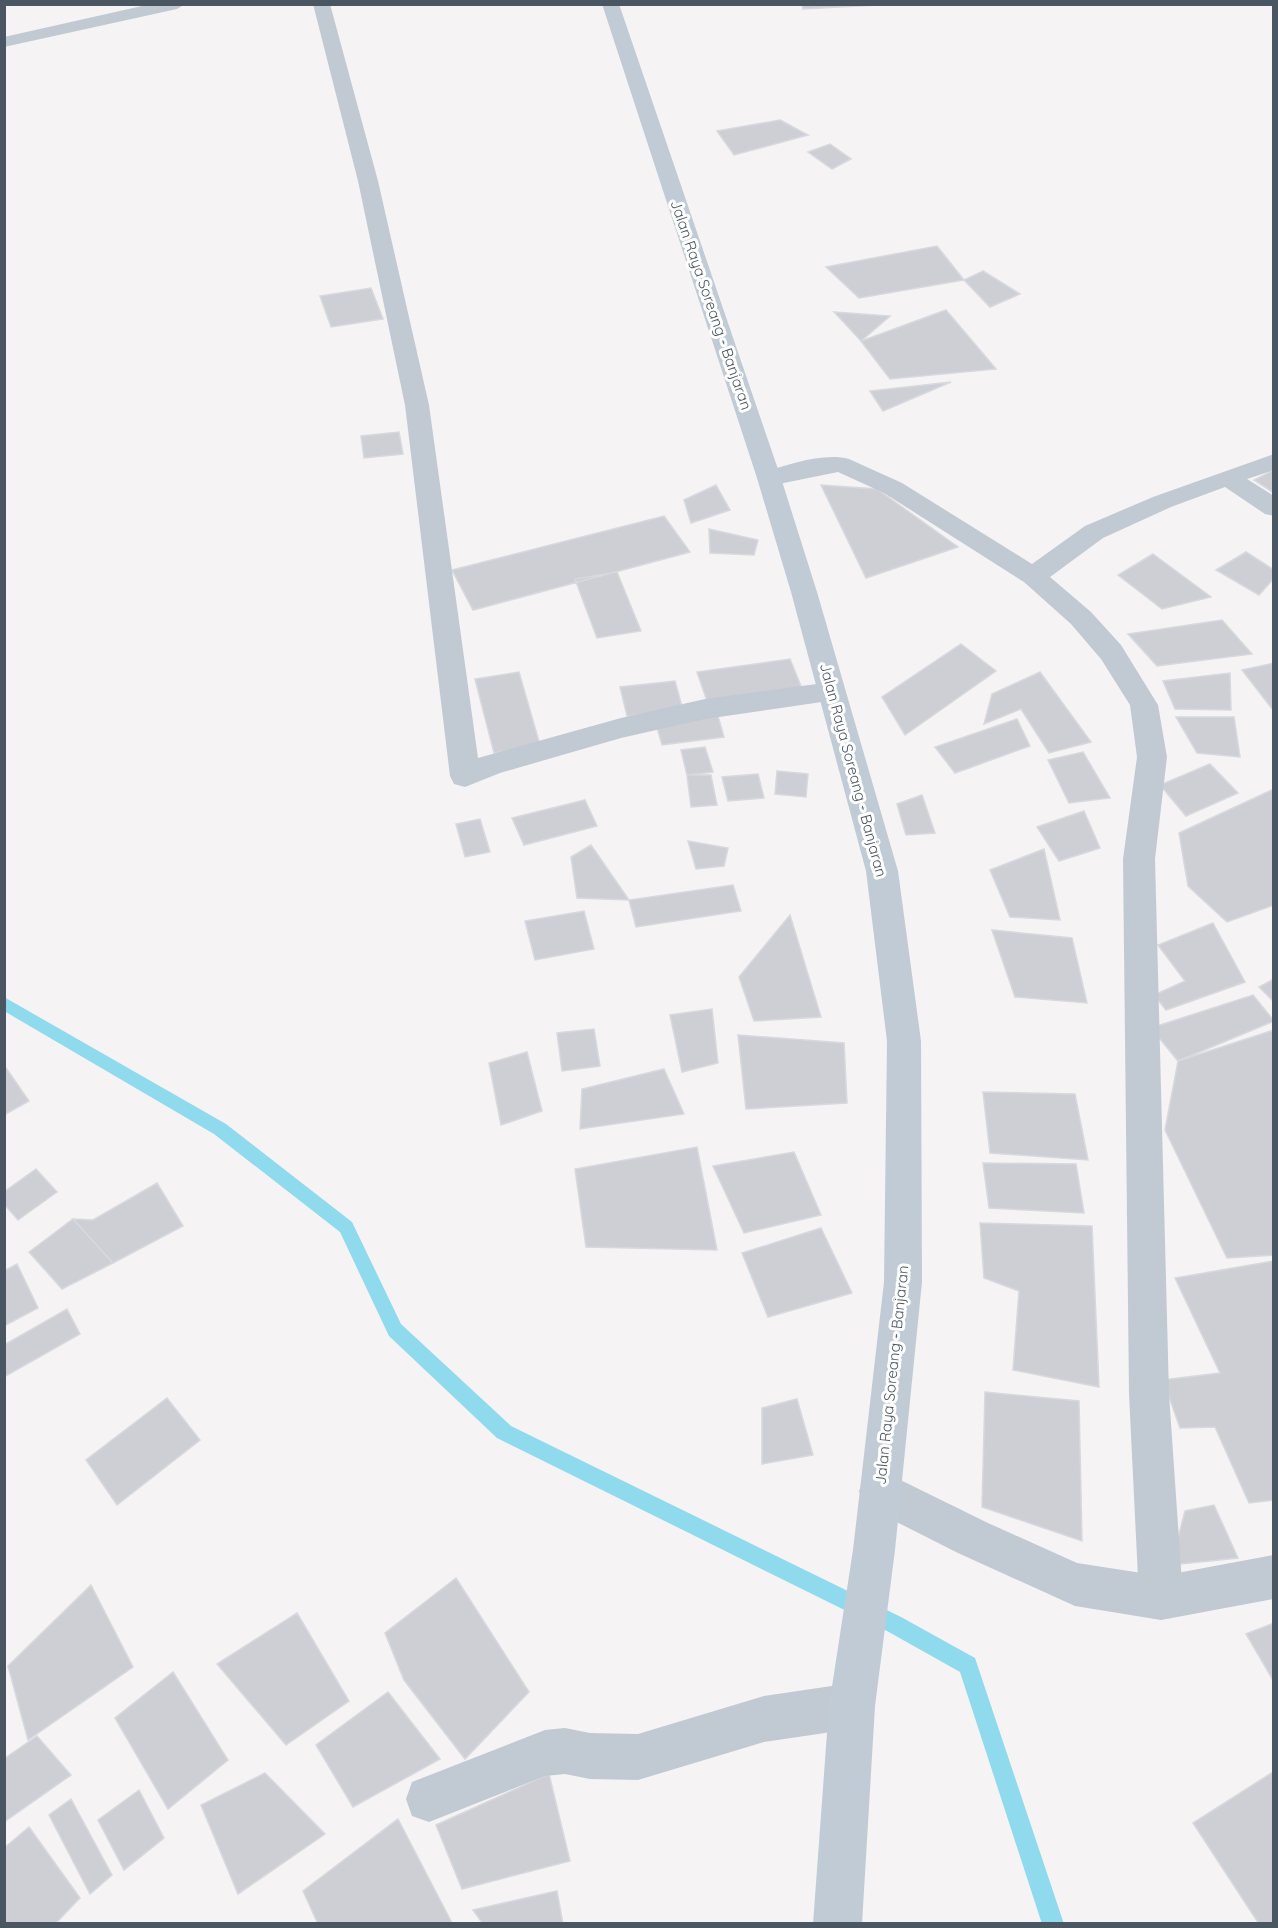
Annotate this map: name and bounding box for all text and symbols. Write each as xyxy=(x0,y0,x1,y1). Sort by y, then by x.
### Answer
street label: Jalan Raya Soreang - Banjaran xyxy=(667,197,756,412)
street label: Jalan Raya Soreang - Banjaran xyxy=(816,661,891,879)
street label: Jalan Raya Soreang - Banjaran xyxy=(871,1264,912,1486)

